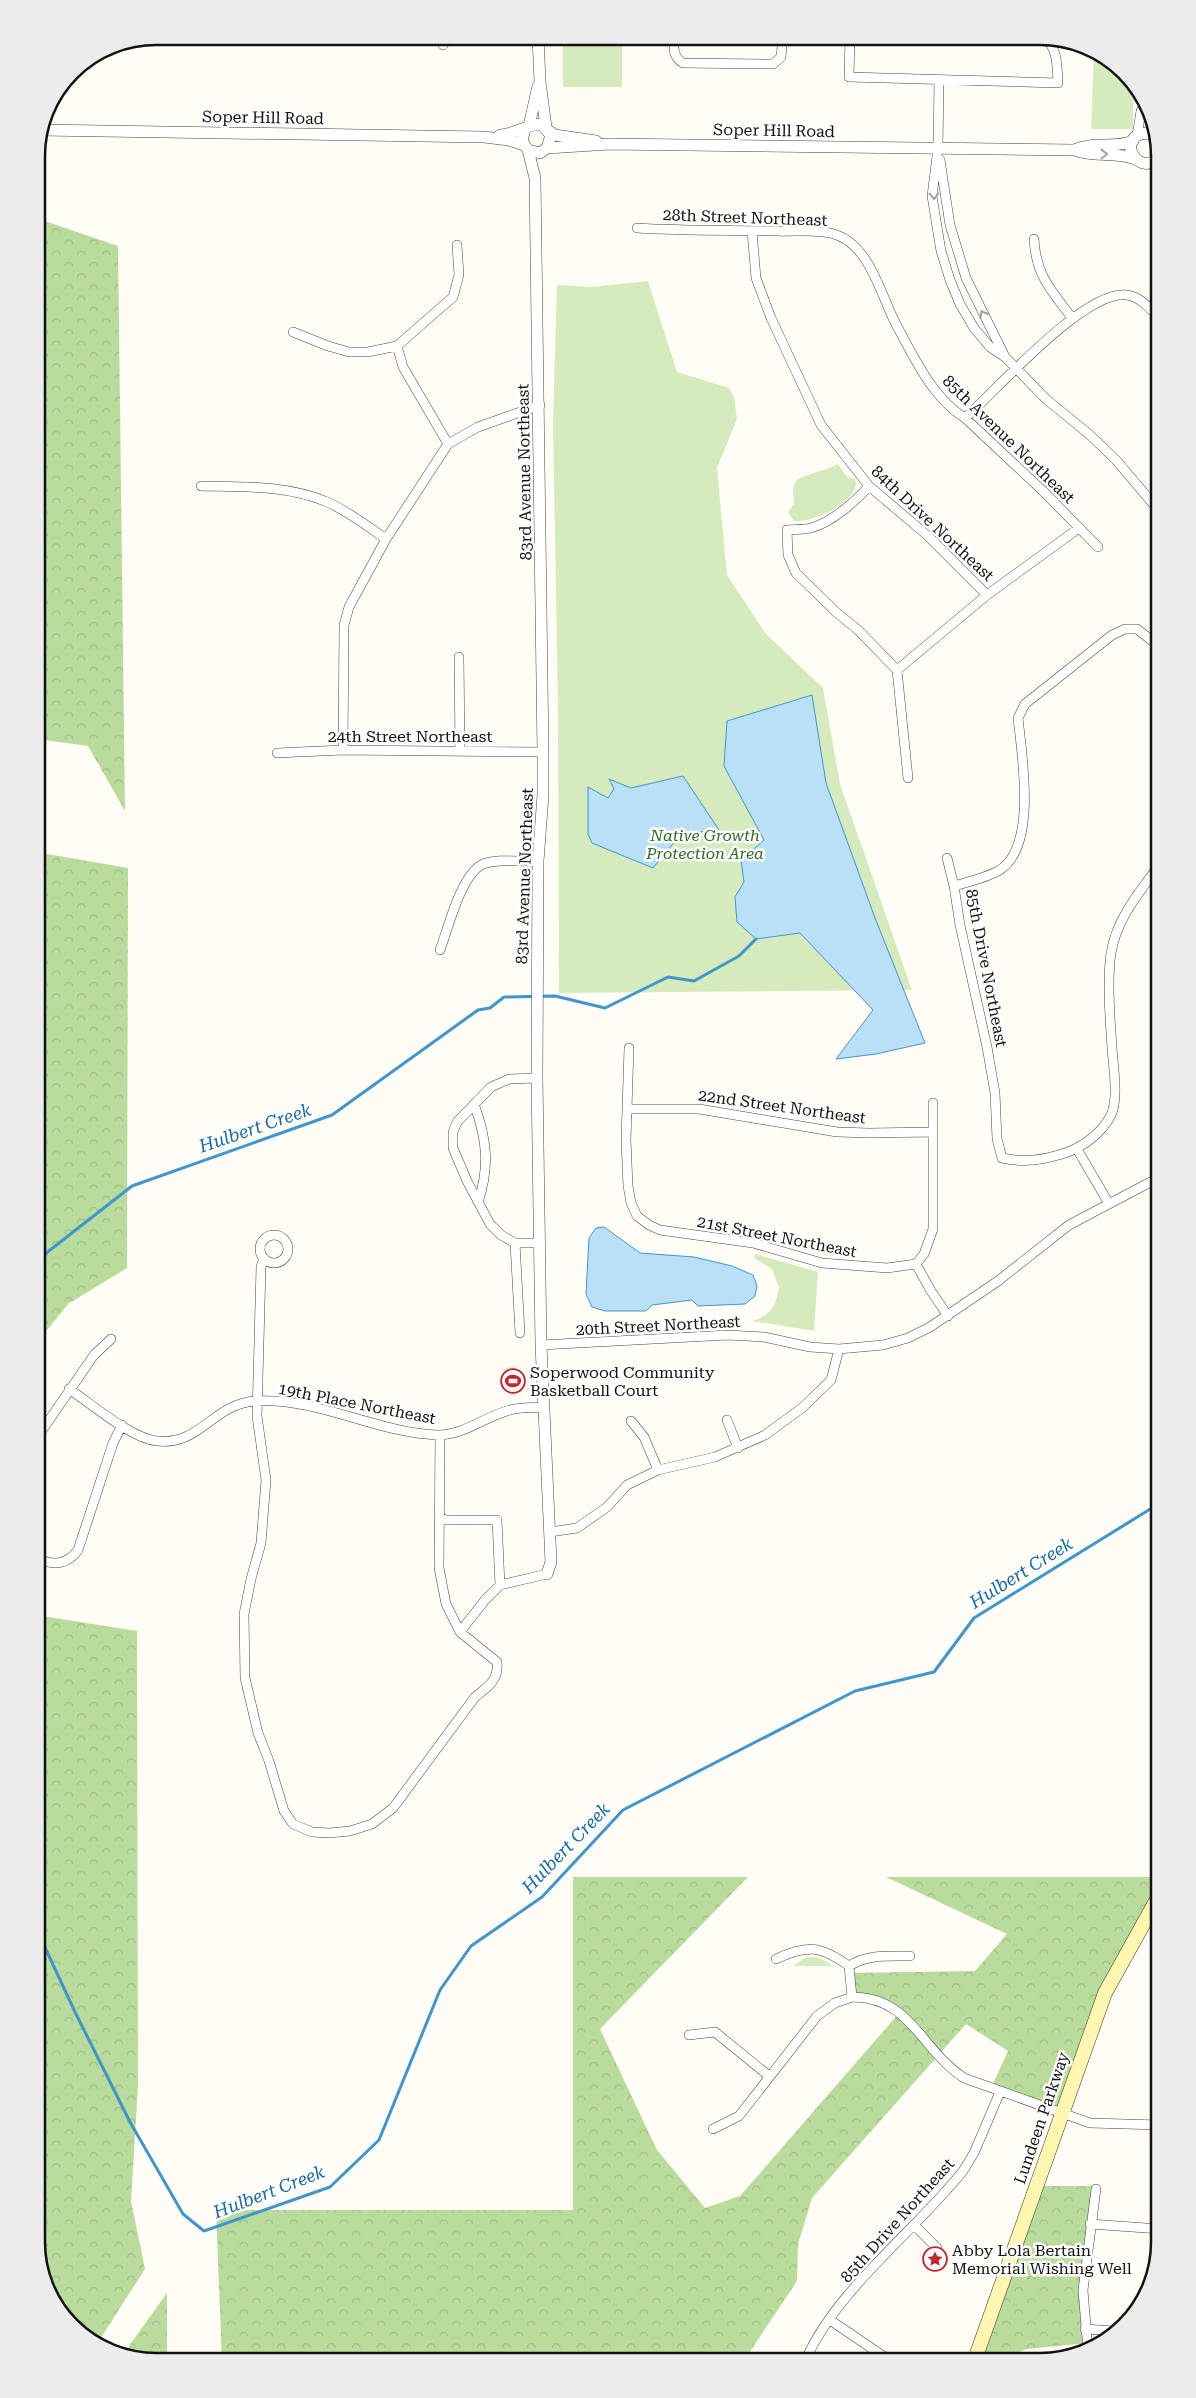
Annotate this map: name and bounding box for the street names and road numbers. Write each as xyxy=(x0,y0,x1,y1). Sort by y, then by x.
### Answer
street label: Soper Hill Road xyxy=(202,107,324,128)
street label: Soper Hill Road xyxy=(713,120,835,141)
street label: 28th Street Northeast xyxy=(662,205,828,230)
street label: 85th Avenue Northeast xyxy=(939,371,1079,507)
street label: 83rd Avenue Northeast xyxy=(513,384,536,560)
street label: 84th Drive Northeast xyxy=(867,462,998,585)
street label: 24th Street Northeast xyxy=(328,727,492,746)
street label: 83rd Avenue Northeast xyxy=(512,787,537,965)
street label: 85th Drive Northeast xyxy=(962,887,1011,1049)
street label: 22nd Street Northeast xyxy=(697,1085,867,1128)
street label: 21st Street Northeast xyxy=(696,1212,858,1261)
street label: 20th Street Northeast xyxy=(575,1312,741,1339)
street label: 19th Place Northeast xyxy=(276,1379,437,1428)
street label: Lundeen Parkway xyxy=(1010,2049,1073,2187)
street label: 85th Drive Northeast xyxy=(837,2154,958,2286)

